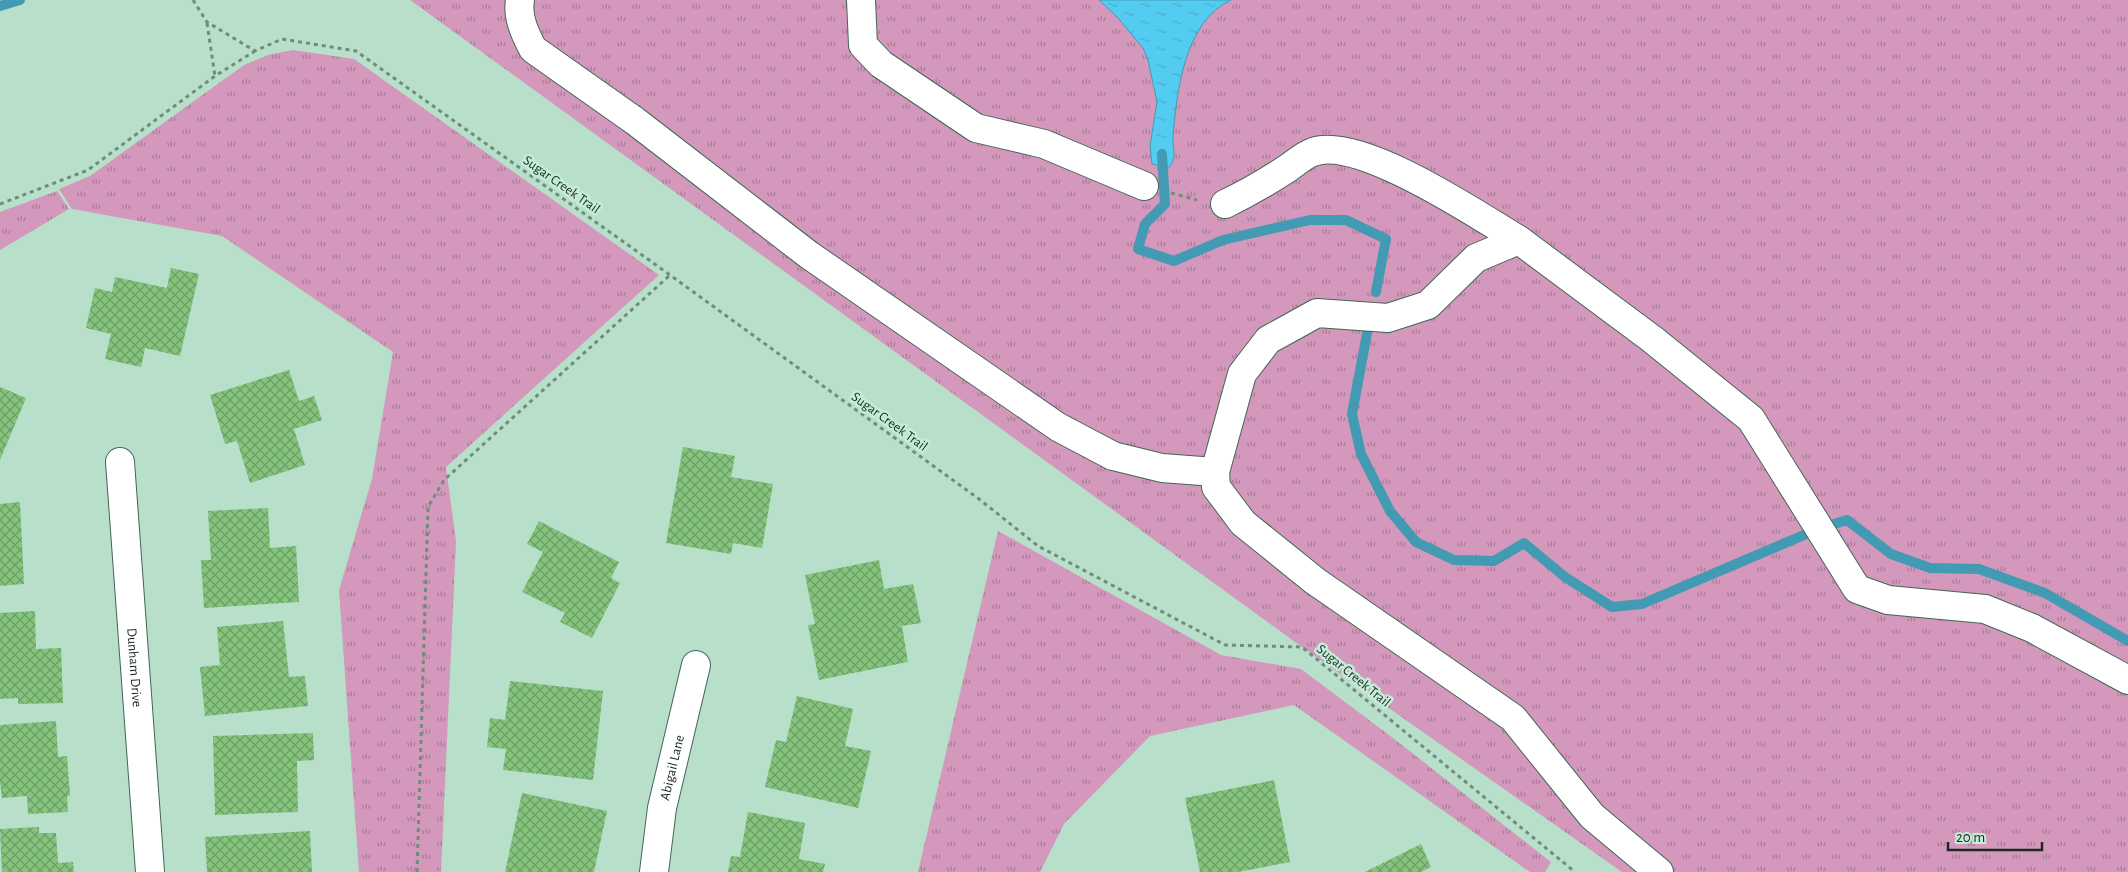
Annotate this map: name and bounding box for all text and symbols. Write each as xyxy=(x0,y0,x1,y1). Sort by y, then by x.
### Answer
street label: Sugar Creek Trail xyxy=(520,153,602,216)
street label: Sugar Creek Trail xyxy=(849,390,930,454)
street label: Dunham Drive xyxy=(124,627,144,708)
street label: Sugar Creek Trail xyxy=(1314,642,1393,710)
street label: Abigail Lane xyxy=(658,734,687,802)
scale bar xyxy=(1948,820,2042,852)
text: 20 m xyxy=(1956,830,1985,845)

